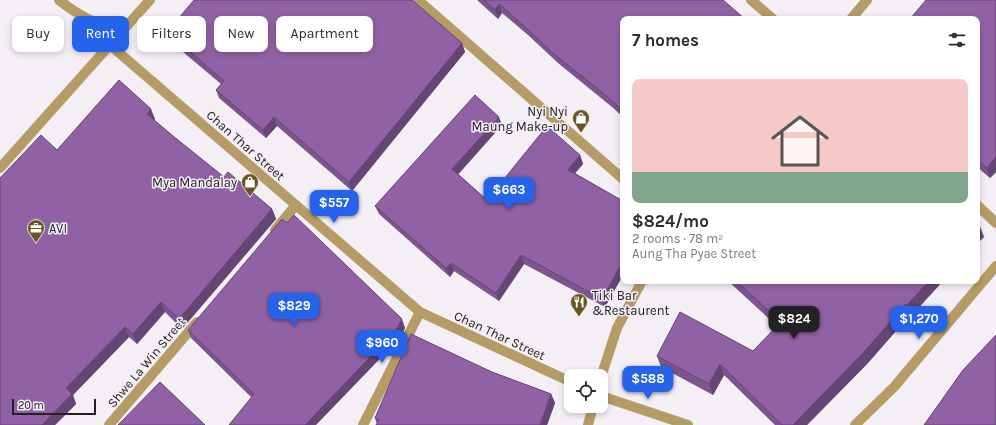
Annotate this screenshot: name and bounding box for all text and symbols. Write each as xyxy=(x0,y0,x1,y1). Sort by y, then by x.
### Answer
chip: Buy xyxy=(12,16,64,52)
chip: Rent xyxy=(72,16,129,52)
chip: Filters xyxy=(137,16,206,52)
chip: New xyxy=(214,16,268,52)
chip: Apartment xyxy=(276,16,373,52)
icon: filters xyxy=(946,29,968,51)
text: 7 homes xyxy=(632,30,699,50)
place label: Nyi Nyi Maung Make-up xyxy=(472,104,568,134)
icon: home xyxy=(764,105,836,177)
street label: Chan Thar Street xyxy=(203,107,288,184)
shop icon: Nyi Nyi Maung Make-up xyxy=(571,108,591,133)
shop icon: Mya Mandalay xyxy=(240,172,260,197)
place label: Mya Mandalay xyxy=(152,175,237,190)
pin: $663 xyxy=(485,177,533,211)
text: $663 xyxy=(493,182,525,197)
pin: $557 xyxy=(310,190,358,224)
text: $557 xyxy=(319,195,349,210)
text: $824/mo xyxy=(632,211,709,231)
office icon: AVI xyxy=(26,218,46,243)
place label: AVI xyxy=(49,221,67,236)
text: 2 rooms · 78 m² xyxy=(632,231,724,246)
text: Aung Tha Pyae Street xyxy=(632,246,756,261)
place label: Tiki Bar &Restaurent xyxy=(592,288,669,318)
restaurant icon: Tiki Bar &Restaurent xyxy=(569,292,589,317)
pin: $829 xyxy=(270,293,318,327)
text: $829 xyxy=(277,298,311,313)
pin: $824 xyxy=(770,306,818,340)
pin: $1,270 xyxy=(886,306,952,340)
street label: Chan Thar Street xyxy=(452,308,548,363)
text: $824 xyxy=(778,311,810,326)
text: $1,270 xyxy=(899,311,939,326)
street label: Shwe La Win Street xyxy=(104,314,189,411)
pin: $960 xyxy=(358,330,406,364)
text: $960 xyxy=(365,335,399,350)
pin: $588 xyxy=(624,366,672,400)
map controls xyxy=(564,369,608,413)
button: locate xyxy=(564,369,608,413)
text: $588 xyxy=(631,371,665,386)
scale bar xyxy=(12,397,96,416)
text: 20 m xyxy=(18,399,44,412)

